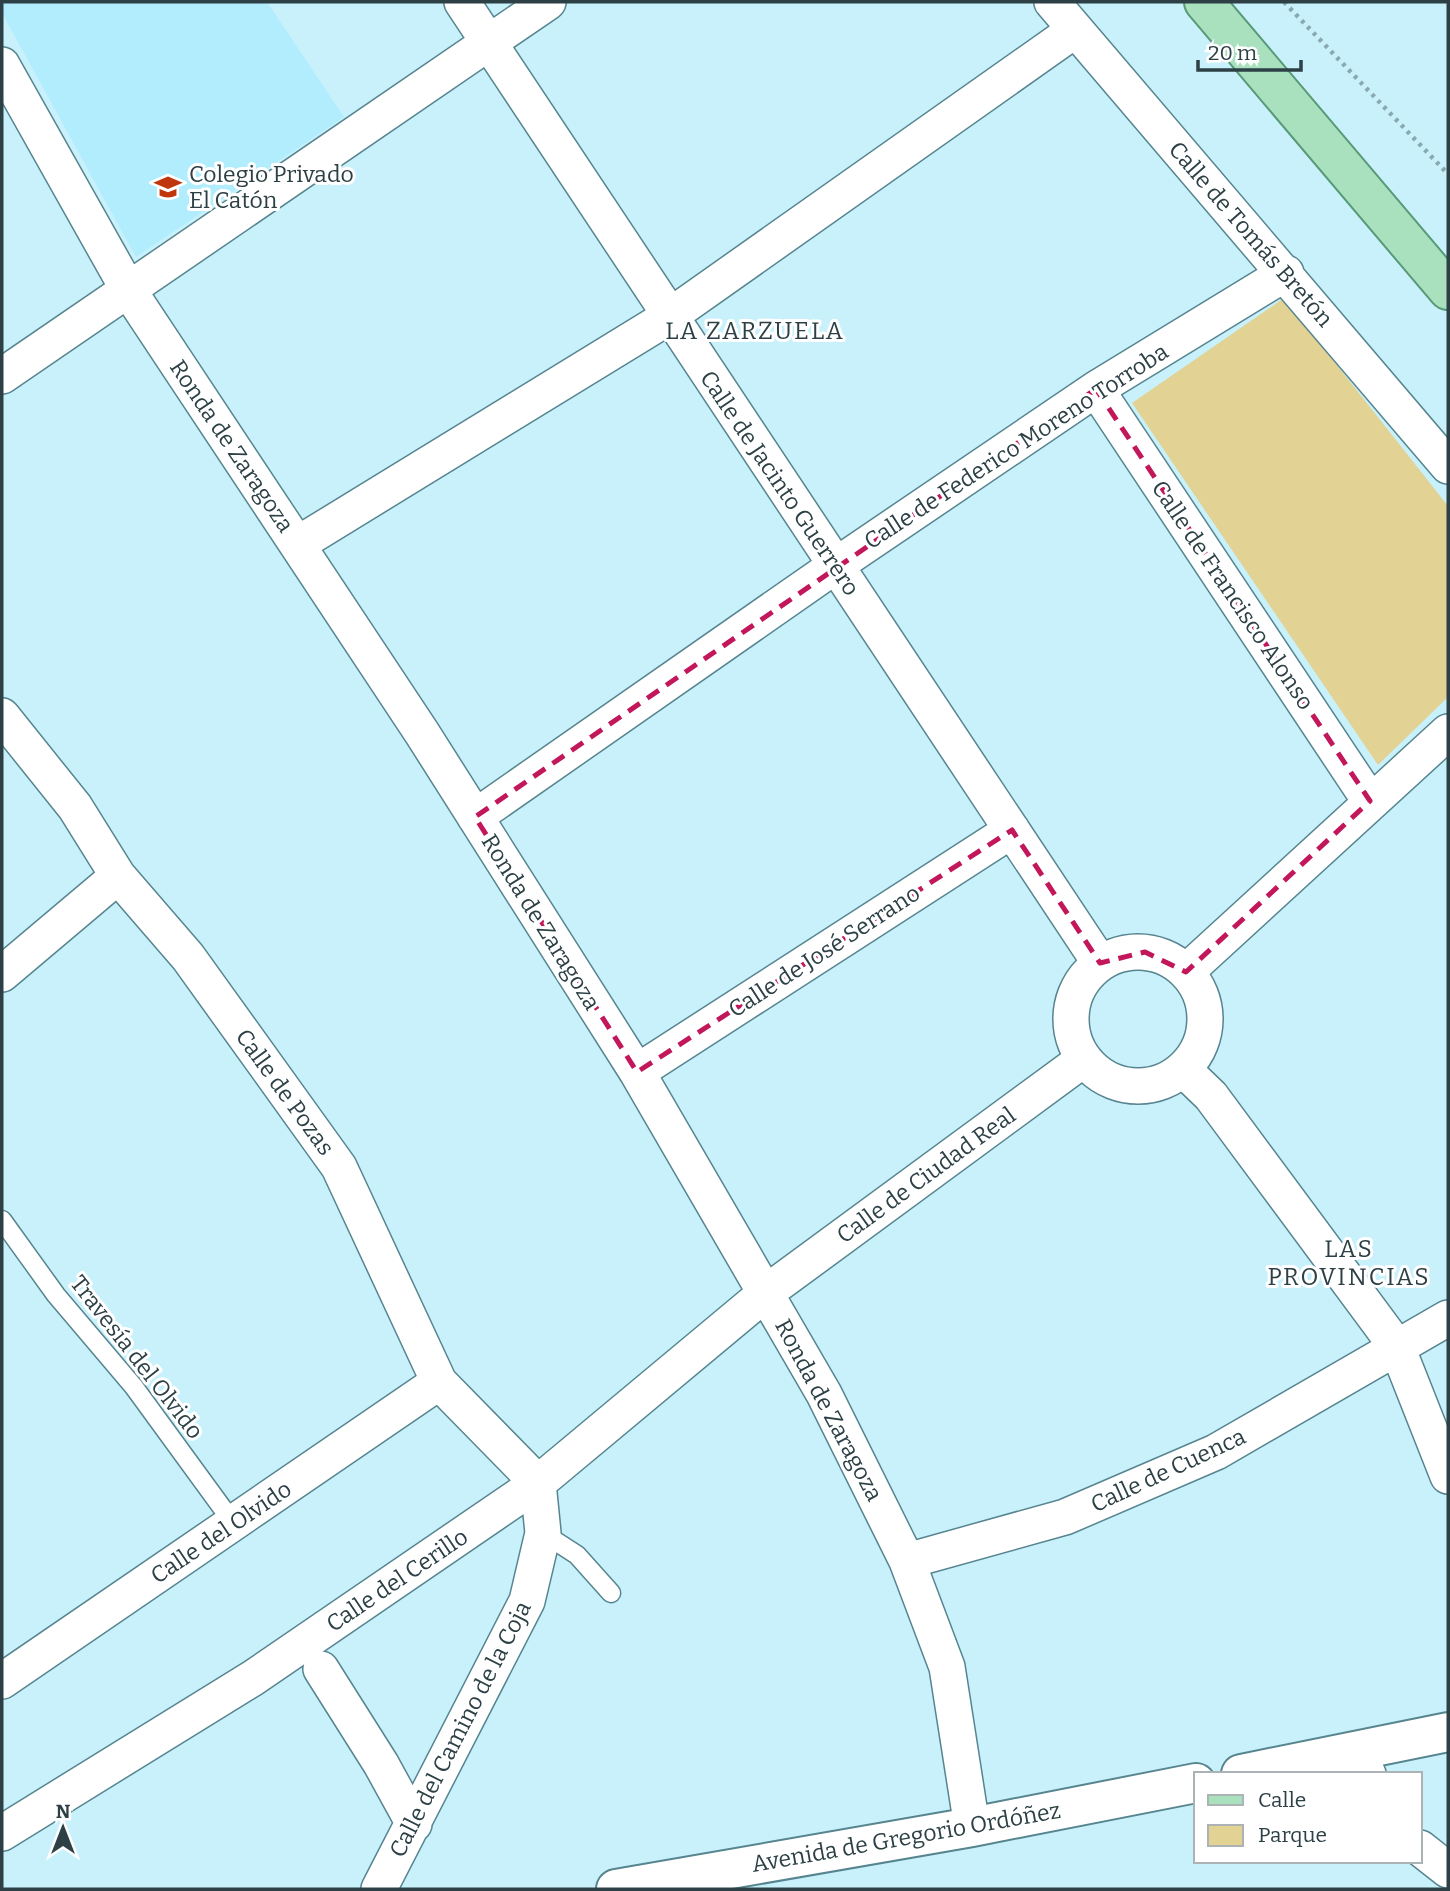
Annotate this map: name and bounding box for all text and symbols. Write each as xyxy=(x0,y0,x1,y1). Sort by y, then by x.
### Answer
scale bar xyxy=(1198,28,1301,72)
text: 20 m xyxy=(1208,40,1257,66)
street label: Calle de Tomás Bretón xyxy=(1163,136,1339,333)
place label: Colegio Privado El Catón xyxy=(189,160,354,214)
school or university icon: Colegio Privado El Catón xyxy=(153,172,183,202)
district label: LA ZARZUELA xyxy=(665,317,845,345)
street label: Calle de Federico Moreno Torroba xyxy=(859,337,1174,555)
street label: Ronda de Zaragoza xyxy=(164,354,300,538)
street label: Calle de Jacinto Guerrero xyxy=(694,365,866,601)
street label: Calle de Francisco Alonso xyxy=(1146,475,1320,715)
street label: Ronda de Zaragoza xyxy=(476,829,607,1015)
street label: Calle de José Serrano xyxy=(723,879,925,1023)
street label: Calle de Pozas xyxy=(230,1023,340,1161)
street label: Calle de Ciudad Real xyxy=(831,1101,1021,1249)
district label: LAS PROVINCIAS xyxy=(1267,1235,1431,1291)
street label: Travesía del Olvido xyxy=(65,1270,209,1444)
street label: Ronda de Zaragoza xyxy=(769,1314,889,1506)
street label: Calle de Cuenca xyxy=(1086,1422,1250,1518)
street label: Calle del Olvido xyxy=(145,1475,297,1589)
street label: Calle del Cerillo xyxy=(321,1522,473,1638)
street label: Calle del Camino de la Coja xyxy=(383,1596,537,1862)
legend xyxy=(1194,1772,1422,1863)
text: Calle xyxy=(1258,1787,1306,1813)
north arrow xyxy=(28,1793,98,1863)
street label: Avenida de Gregorio Ordóñez xyxy=(749,1796,1063,1878)
text: N xyxy=(56,1800,71,1823)
text: Parque xyxy=(1258,1822,1327,1848)

